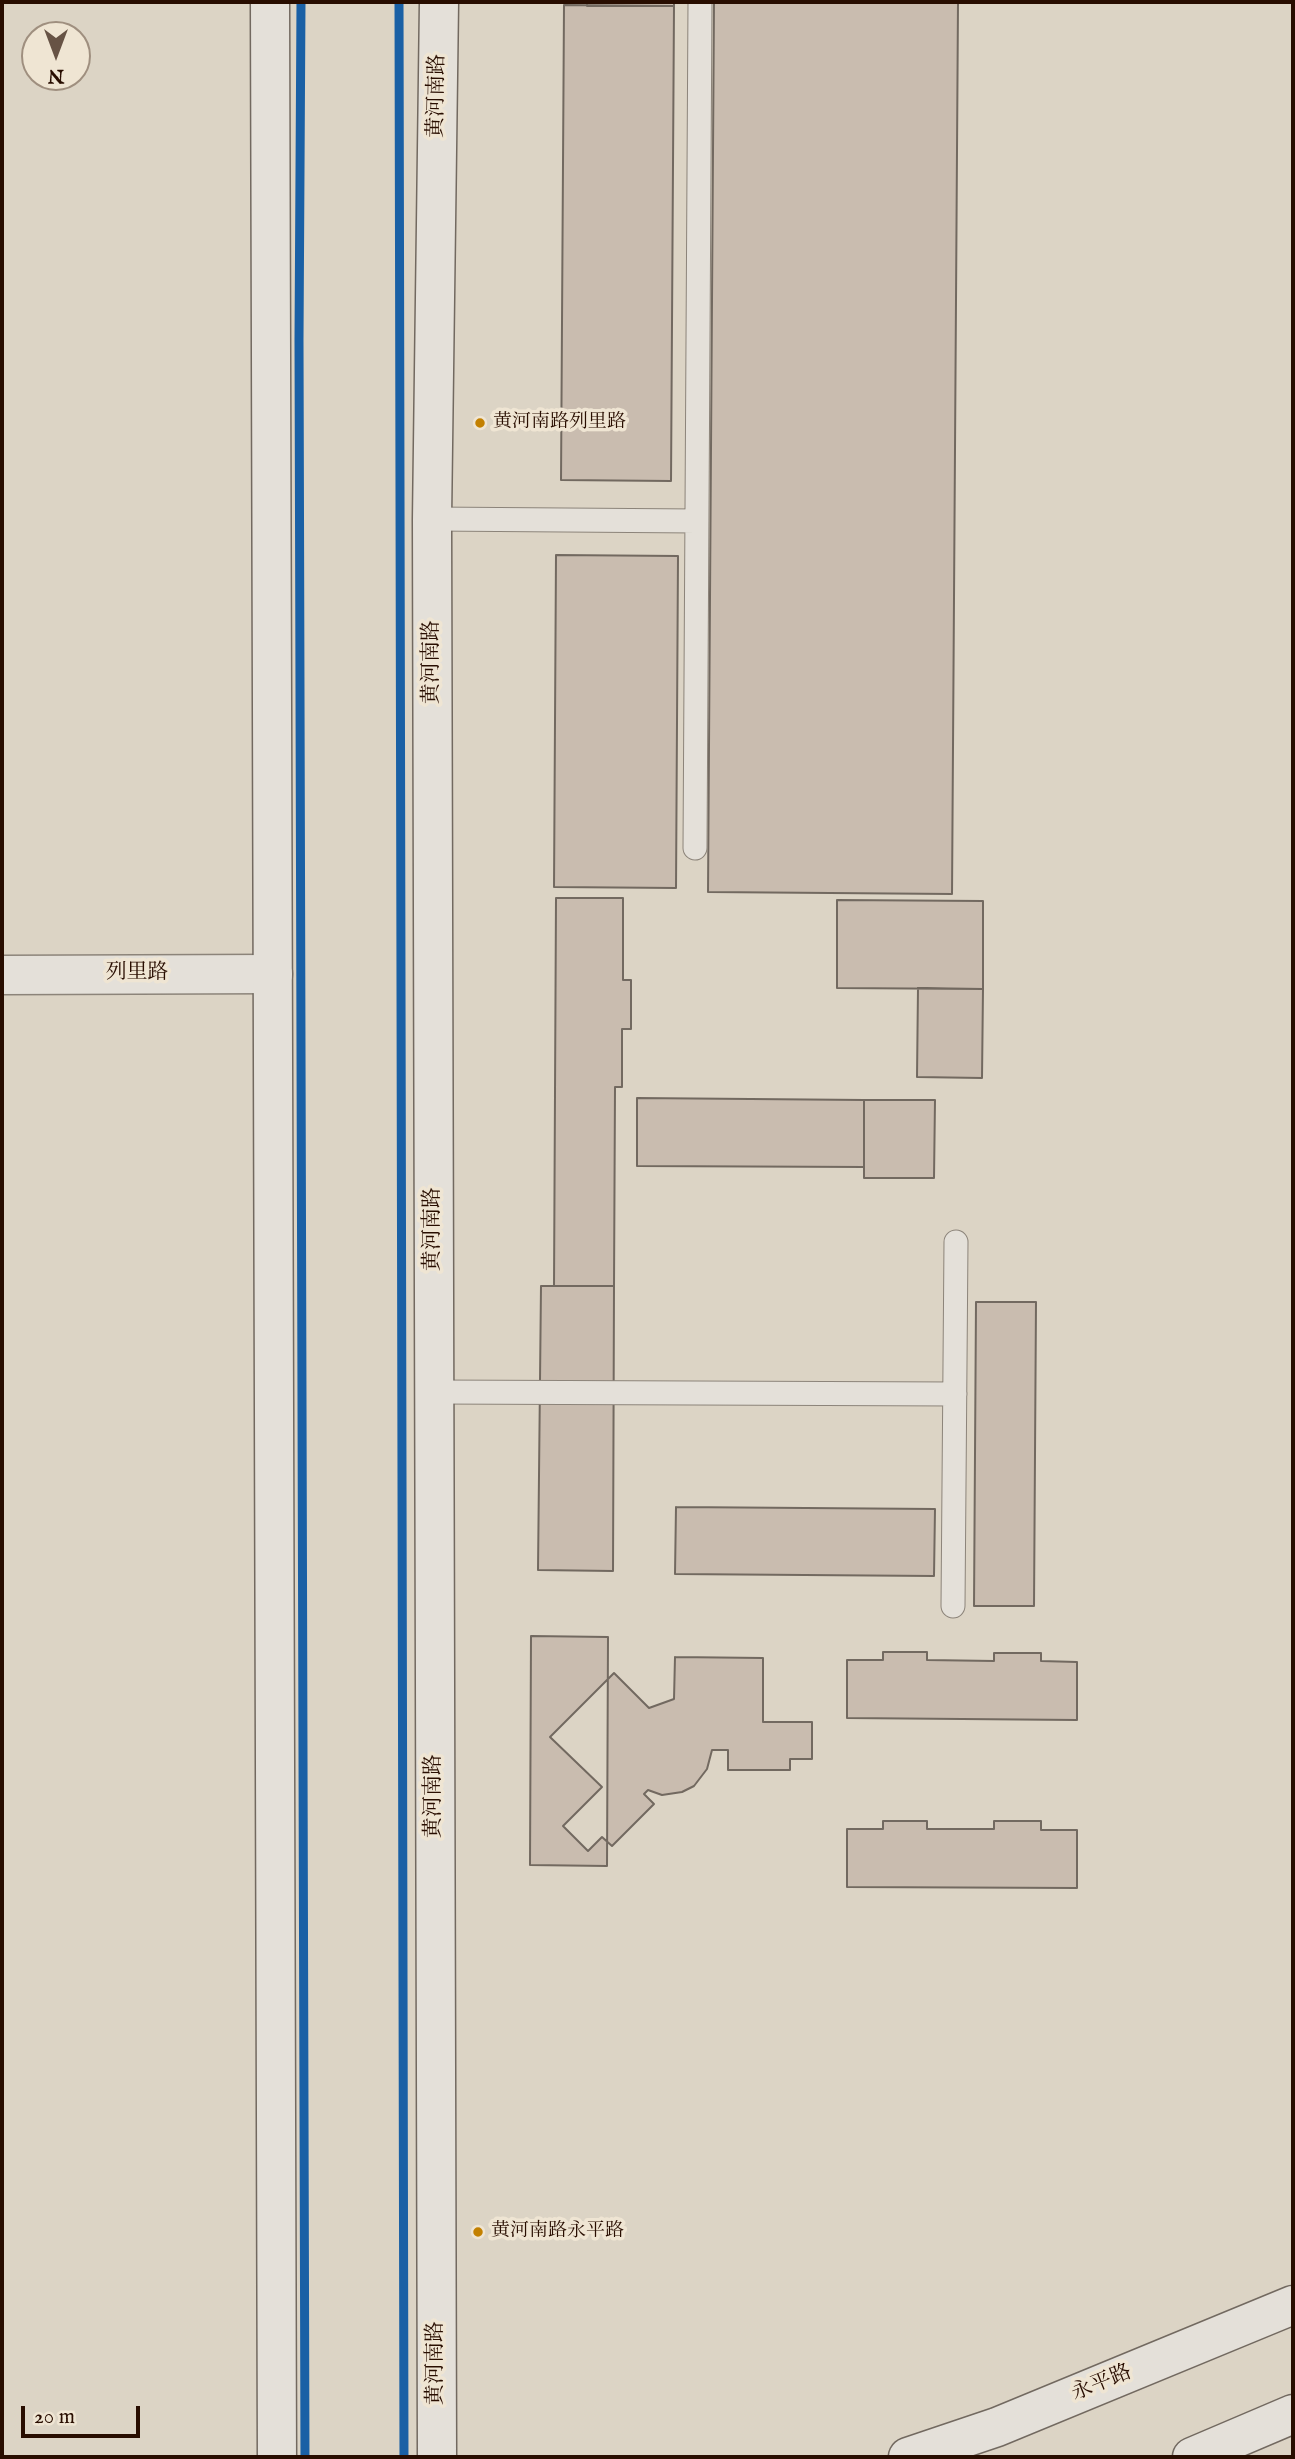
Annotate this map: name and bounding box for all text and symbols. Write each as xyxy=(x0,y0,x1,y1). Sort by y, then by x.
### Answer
north arrow xyxy=(21,21,91,91)
street label: 黄河南路 xyxy=(425,54,451,138)
text: N xyxy=(48,63,64,87)
place label: 黄河南路列里路 xyxy=(493,412,626,434)
marker: 黄河南路列里路 xyxy=(473,416,487,430)
street label: 黄河南路 xyxy=(420,620,446,704)
street label: 列里路 xyxy=(106,961,168,987)
street label: 黄河南路 xyxy=(421,1187,447,1271)
street label: 黄河南路 xyxy=(422,1754,448,1838)
place label: 黄河南路永平路 xyxy=(491,2221,624,2243)
marker: 黄河南路永平路 xyxy=(471,2225,485,2239)
street label: 黄河南路 xyxy=(424,2321,450,2405)
street label: 永平路 xyxy=(1068,2361,1136,2407)
scale bar xyxy=(24,2392,144,2436)
text: 20 m xyxy=(34,2404,75,2431)

